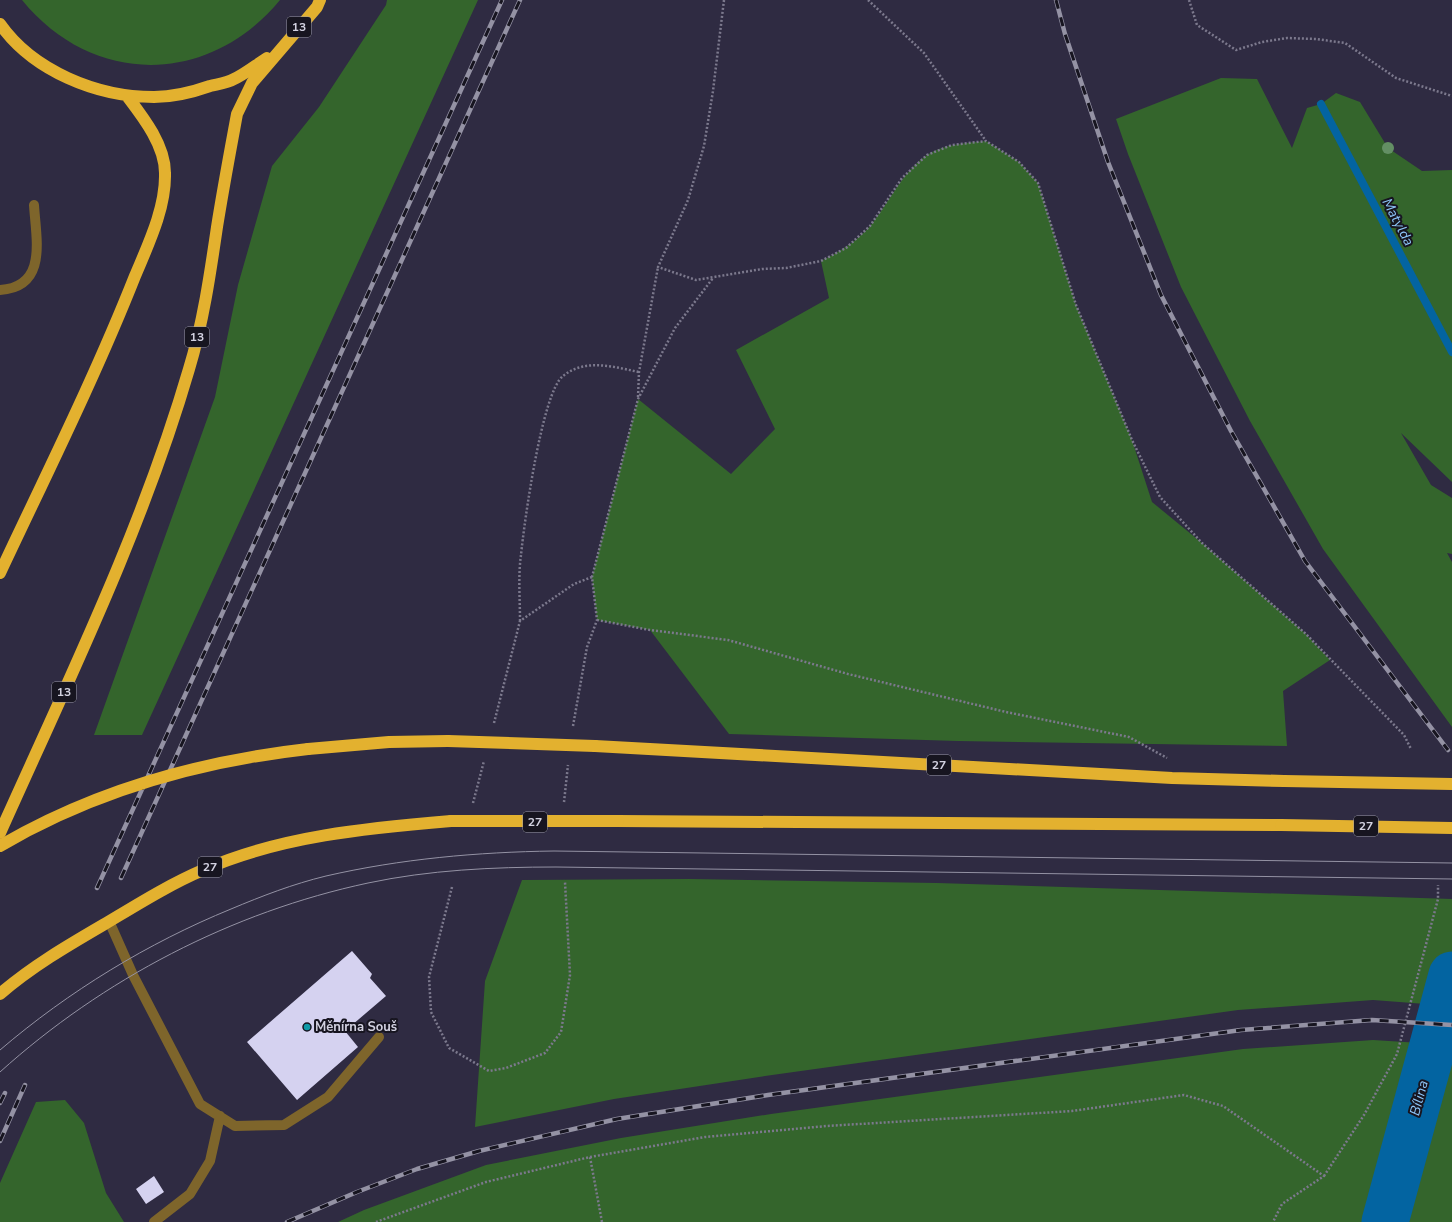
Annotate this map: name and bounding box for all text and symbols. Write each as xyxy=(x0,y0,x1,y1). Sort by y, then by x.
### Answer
road number: 13 xyxy=(287,17,311,37)
water label: Matylda xyxy=(1378,195,1418,249)
road number: 13 xyxy=(185,327,209,347)
road number: 13 xyxy=(52,682,76,702)
road number: 27 xyxy=(927,755,951,775)
road number: 27 xyxy=(523,812,547,832)
road number: 27 xyxy=(1354,816,1378,836)
road number: 27 xyxy=(198,857,222,877)
place label: Měnírna Souš xyxy=(315,1018,397,1036)
marker: Měnírna Souš xyxy=(302,1022,312,1032)
water label: Bílina xyxy=(1405,1078,1433,1118)

